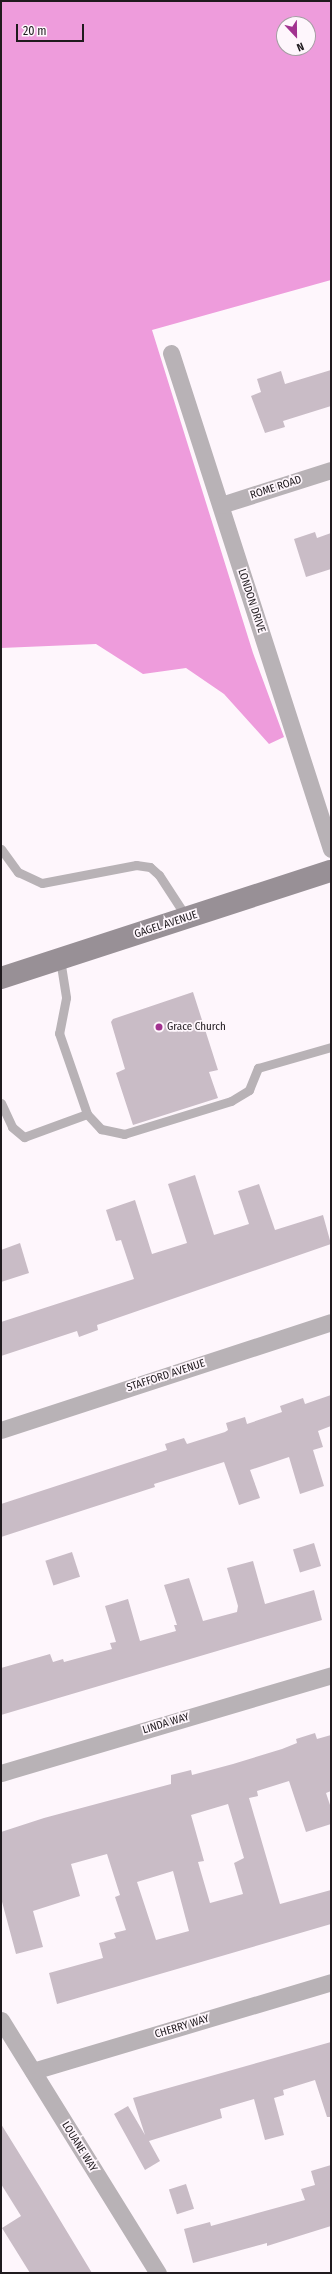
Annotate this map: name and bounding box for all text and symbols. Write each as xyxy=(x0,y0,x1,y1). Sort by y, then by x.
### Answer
scale bar xyxy=(18,16,86,42)
north arrow xyxy=(276,16,316,56)
text: 20 m xyxy=(23,24,47,38)
text: N xyxy=(295,39,306,54)
street label: ROME ROAD xyxy=(249,474,303,502)
street label: LONDON DRIVE xyxy=(234,567,268,635)
street label: GAGEL AVENUE xyxy=(133,909,199,941)
place label: Grace Church xyxy=(167,1020,226,1034)
marker: Grace Church xyxy=(154,1022,164,1032)
street label: STAFFORD AVENUE xyxy=(125,1357,207,1395)
street label: LINDA WAY xyxy=(141,1711,191,1737)
street label: CHERRY WAY xyxy=(153,2012,211,2042)
street label: LOUANE WAY xyxy=(58,2119,100,2175)

